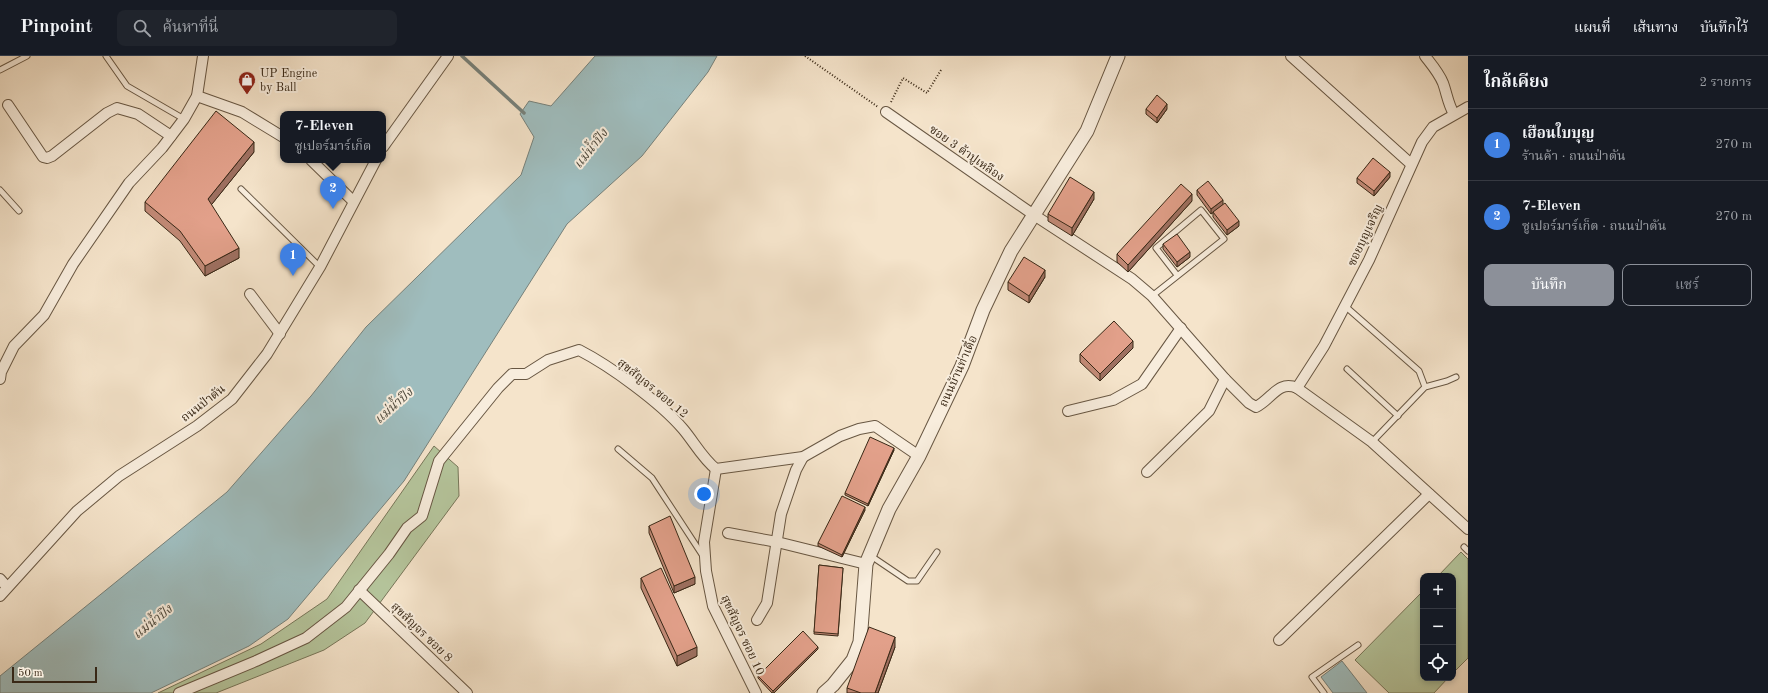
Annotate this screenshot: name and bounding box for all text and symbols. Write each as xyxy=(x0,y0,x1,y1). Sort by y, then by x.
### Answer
search box xyxy=(117,10,397,46)
icon: search xyxy=(131,17,153,39)
text: Pinpoint xyxy=(20,18,93,37)
text: ค้นหาที่นี่ xyxy=(163,21,218,36)
text: แผนที่ xyxy=(1574,21,1611,35)
text: เส้นทาง xyxy=(1633,21,1678,35)
text: บันทึกไว้ xyxy=(1700,21,1748,35)
place label: UP Engine by Ball xyxy=(260,68,318,94)
shop icon: UP Engine by Ball xyxy=(237,70,257,95)
text: ใกล้เคียง xyxy=(1484,74,1549,91)
text: 2 รายการ xyxy=(1699,76,1752,89)
popup xyxy=(280,111,386,163)
text: 7-Eleven xyxy=(295,119,354,134)
street label: ซอย 3 ต้าปูเหลือง xyxy=(926,122,1007,185)
water label: แม่น้ำปิง xyxy=(569,124,611,171)
text: เฮือนใบบุญ xyxy=(1522,127,1595,142)
text: 1 xyxy=(1493,138,1501,151)
text: 270 m xyxy=(1715,138,1752,151)
text: ซูเปอร์มาร์เก็ต xyxy=(295,140,371,153)
text: ร้านค้า · ถนนป่าตัน xyxy=(1522,150,1626,163)
pin: 2 xyxy=(320,176,346,209)
text: 7-Eleven xyxy=(1522,199,1581,214)
street label: ซอยบุญเจริญ xyxy=(1345,202,1386,269)
text: 2 xyxy=(1493,210,1501,223)
text: 270 m xyxy=(1715,210,1752,223)
text: ซูเปอร์มาร์เก็ต · ถนนป่าตัน xyxy=(1522,220,1666,233)
pin: 1 xyxy=(280,243,306,276)
button: บันทึก xyxy=(1484,264,1614,306)
button: แชร์ xyxy=(1622,264,1752,306)
street label: ถนนบ้านท่าเดื่อ xyxy=(934,332,980,409)
street label: สุขสัญจร ซอย 12 xyxy=(614,355,691,422)
street label: ถนนป่าตัน xyxy=(178,381,228,425)
water label: แม่น้ำปิง xyxy=(370,383,416,426)
your location xyxy=(694,484,714,504)
map controls xyxy=(1420,573,1456,681)
button: + xyxy=(1420,573,1456,609)
street label: สุขสัญจร ซอย 10 xyxy=(717,593,768,678)
water label: แม่น้ำปิง xyxy=(128,599,175,642)
street label: สุขสัญจร ซอย 8 xyxy=(388,599,456,666)
button: − xyxy=(1420,609,1456,645)
button: locate xyxy=(1420,645,1456,681)
scale bar xyxy=(12,665,97,684)
text: 50 m xyxy=(18,668,43,679)

